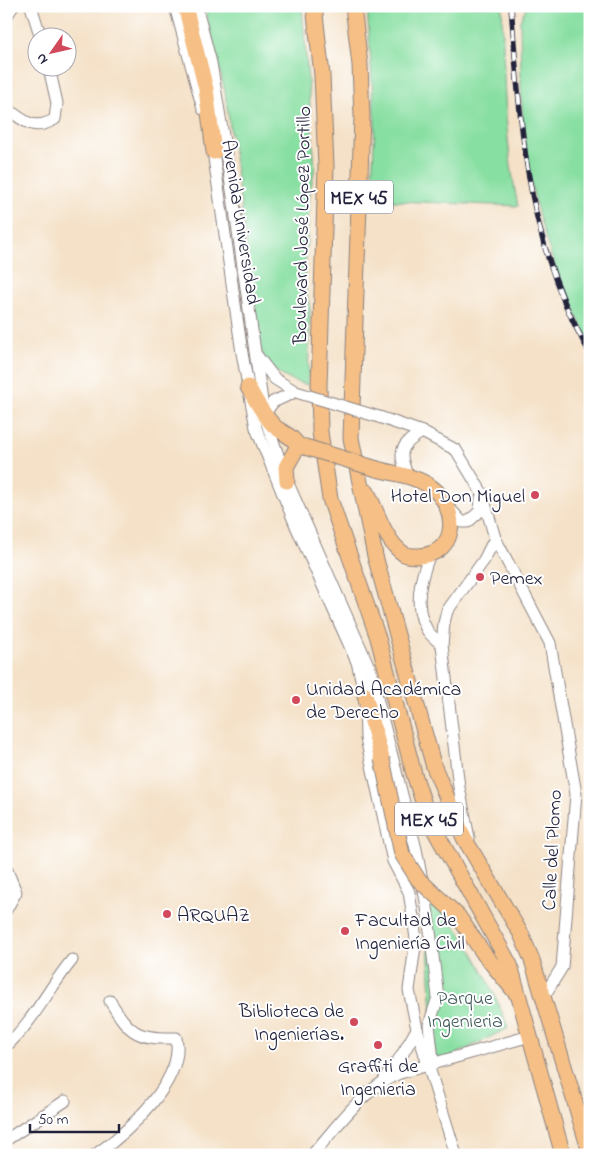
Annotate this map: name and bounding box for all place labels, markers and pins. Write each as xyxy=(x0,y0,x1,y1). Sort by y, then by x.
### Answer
place label: Hotel Don Miguel xyxy=(391,483,525,513)
marker: Hotel Don Miguel xyxy=(529,489,541,501)
place label: Pemex xyxy=(490,565,543,594)
marker: Pemex xyxy=(474,571,486,583)
place label: Unidad Académica de Derecho xyxy=(306,676,461,728)
marker: Unidad Académica de Derecho xyxy=(290,694,302,706)
place label: ARQUAZ xyxy=(177,902,250,931)
place label: Facultad de Ingeniería Civil xyxy=(354,907,465,960)
marker: ARQUAZ xyxy=(161,908,173,920)
marker: Facultad de Ingeniería Civil xyxy=(339,925,351,937)
place label: Biblioteca de Ingenierías. xyxy=(238,998,344,1051)
marker: Biblioteca de Ingenierías. xyxy=(348,1016,360,1028)
marker: Graffiti de Ingenieria xyxy=(372,1039,384,1051)
place label: Graffiti de Ingenieria xyxy=(338,1053,418,1106)

